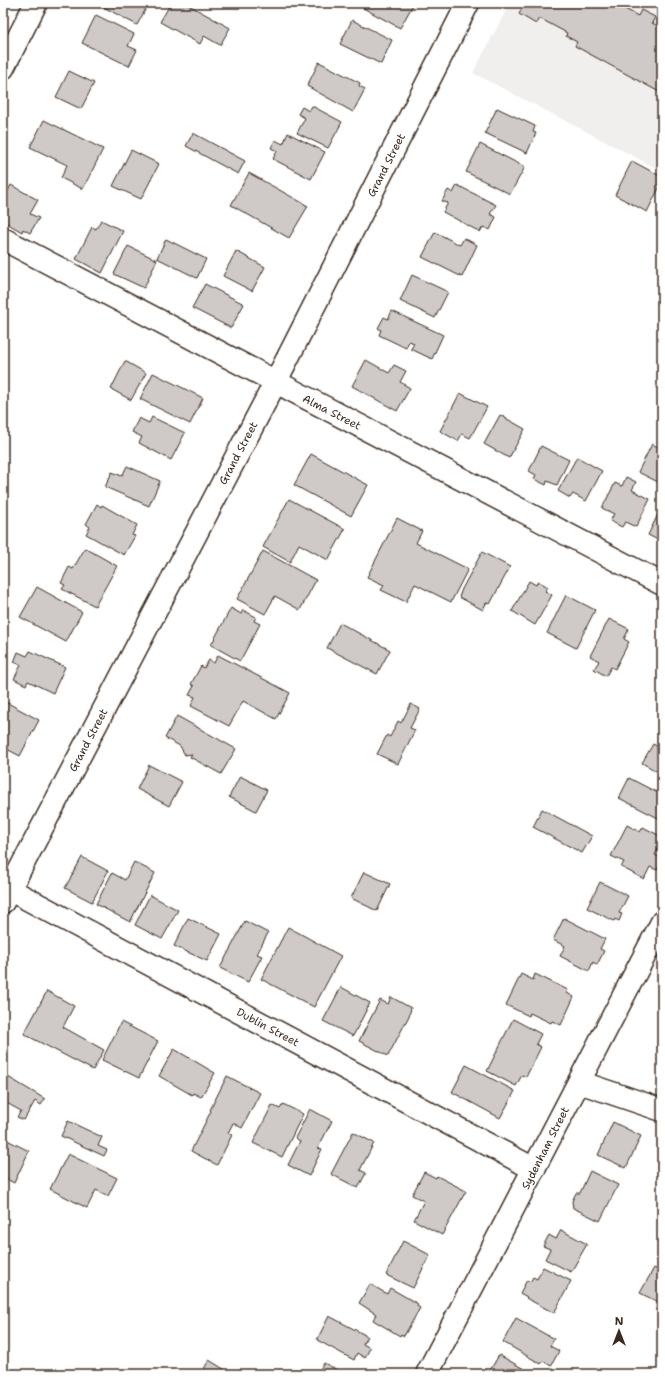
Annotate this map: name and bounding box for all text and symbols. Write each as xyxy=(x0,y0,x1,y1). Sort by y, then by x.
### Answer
street label: Grand Street xyxy=(364,131,409,200)
street label: Alma Street xyxy=(300,391,364,434)
street label: Grand Street xyxy=(216,419,261,487)
street label: Grand Street xyxy=(66,706,111,774)
street label: Dublin Street xyxy=(234,1005,302,1050)
street label: Sydenham Street xyxy=(518,1104,573,1192)
north arrow xyxy=(599,1311,639,1351)
text: N xyxy=(615,1314,624,1329)

